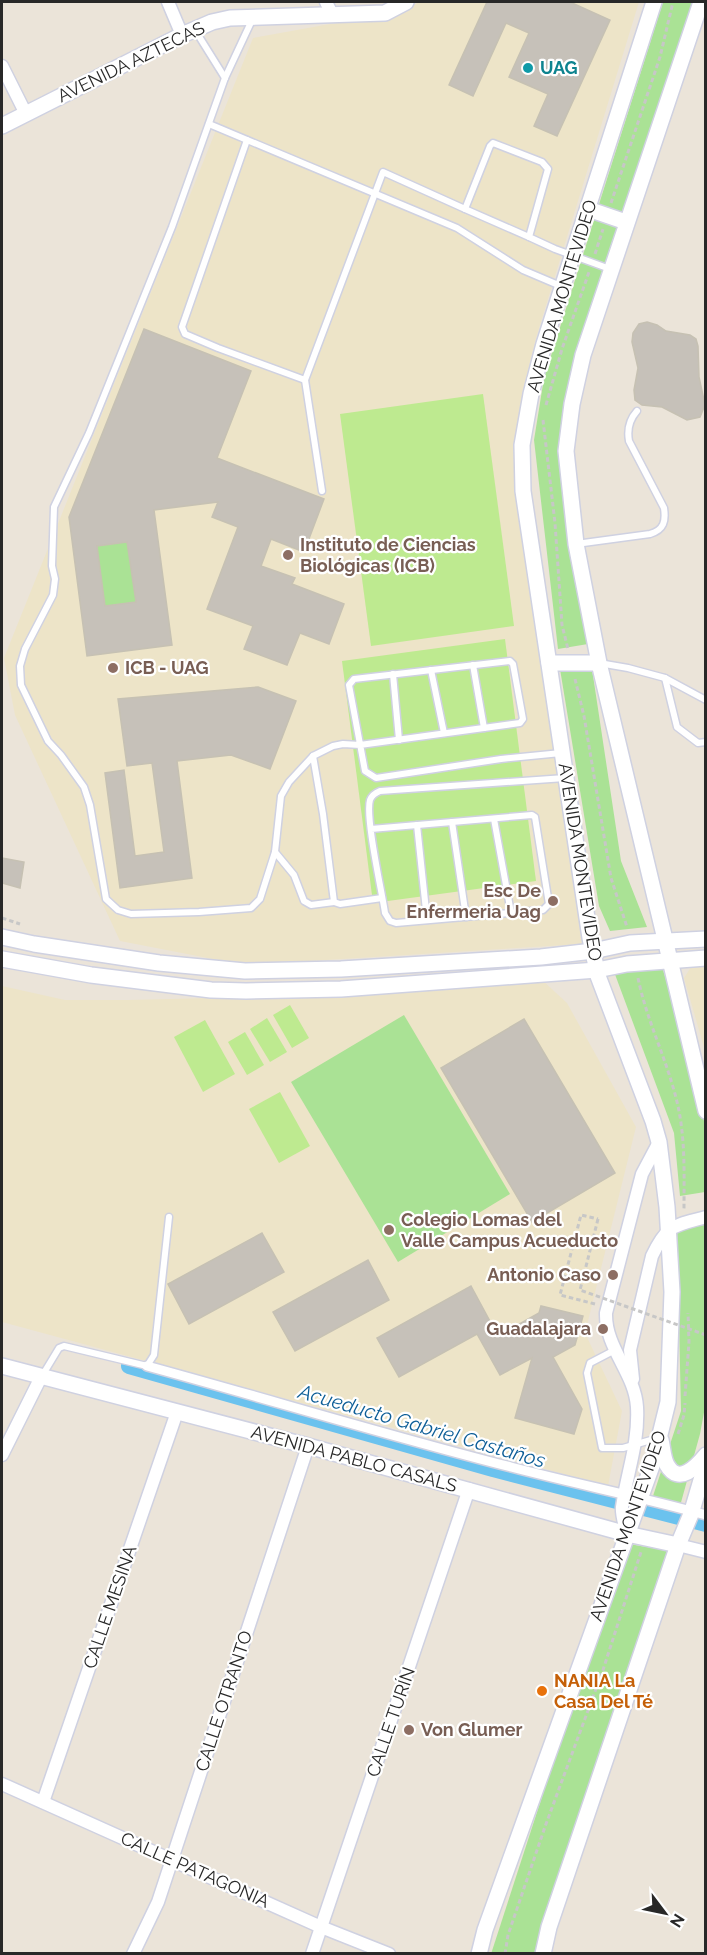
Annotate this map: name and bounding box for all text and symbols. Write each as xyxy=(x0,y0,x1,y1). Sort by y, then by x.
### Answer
street label: AVENIDA AZTECAS xyxy=(54,17,208,106)
place label: UAG xyxy=(540,57,578,78)
marker: UAG xyxy=(521,61,535,75)
street label: AVENIDA MONTEVIDEO xyxy=(522,197,601,395)
place label: Instituto de Ciencias Biológicas (ICB) xyxy=(300,534,476,576)
marker: Instituto de Ciencias Biológicas (ICB) xyxy=(281,548,295,562)
place label: ICB - UAG xyxy=(125,657,209,678)
marker: ICB - UAG xyxy=(106,661,120,675)
street label: AVENIDA MONTEVIDEO xyxy=(554,761,607,962)
place label: Esc De Enfermeria Uag xyxy=(406,880,541,922)
marker: Esc De Enfermeria Uag xyxy=(546,894,560,908)
place label: Colegio Lomas del Valle Campus Acueducto xyxy=(401,1209,618,1251)
marker: Colegio Lomas del Valle Campus Acueducto xyxy=(382,1223,396,1237)
place label: Antonio Caso xyxy=(487,1264,601,1285)
marker: Antonio Caso xyxy=(606,1268,620,1282)
place label: Guadalajara xyxy=(486,1318,591,1339)
marker: Guadalajara xyxy=(596,1322,610,1336)
water label: Acueducto Gabriel Castaños xyxy=(295,1379,549,1473)
street label: AVENIDA PABLO CASALS xyxy=(249,1421,459,1496)
street label: AVENIDA MONTEVIDEO xyxy=(585,1428,670,1624)
street label: CALLE MESINA xyxy=(79,1542,140,1671)
street label: CALLE OTRANTO xyxy=(191,1628,256,1774)
street label: CALLE TURÍN xyxy=(361,1664,419,1780)
place label: NANIA La Casa Del Té xyxy=(554,1670,653,1712)
marker: NANIA La Casa Del Té xyxy=(535,1684,549,1698)
place label: Von Glumer xyxy=(421,1719,522,1740)
marker: Von Glumer xyxy=(402,1723,416,1737)
street label: CALLE PATAGONIA xyxy=(118,1827,273,1912)
north arrow xyxy=(635,1883,695,1943)
text: N xyxy=(666,1910,689,1931)

